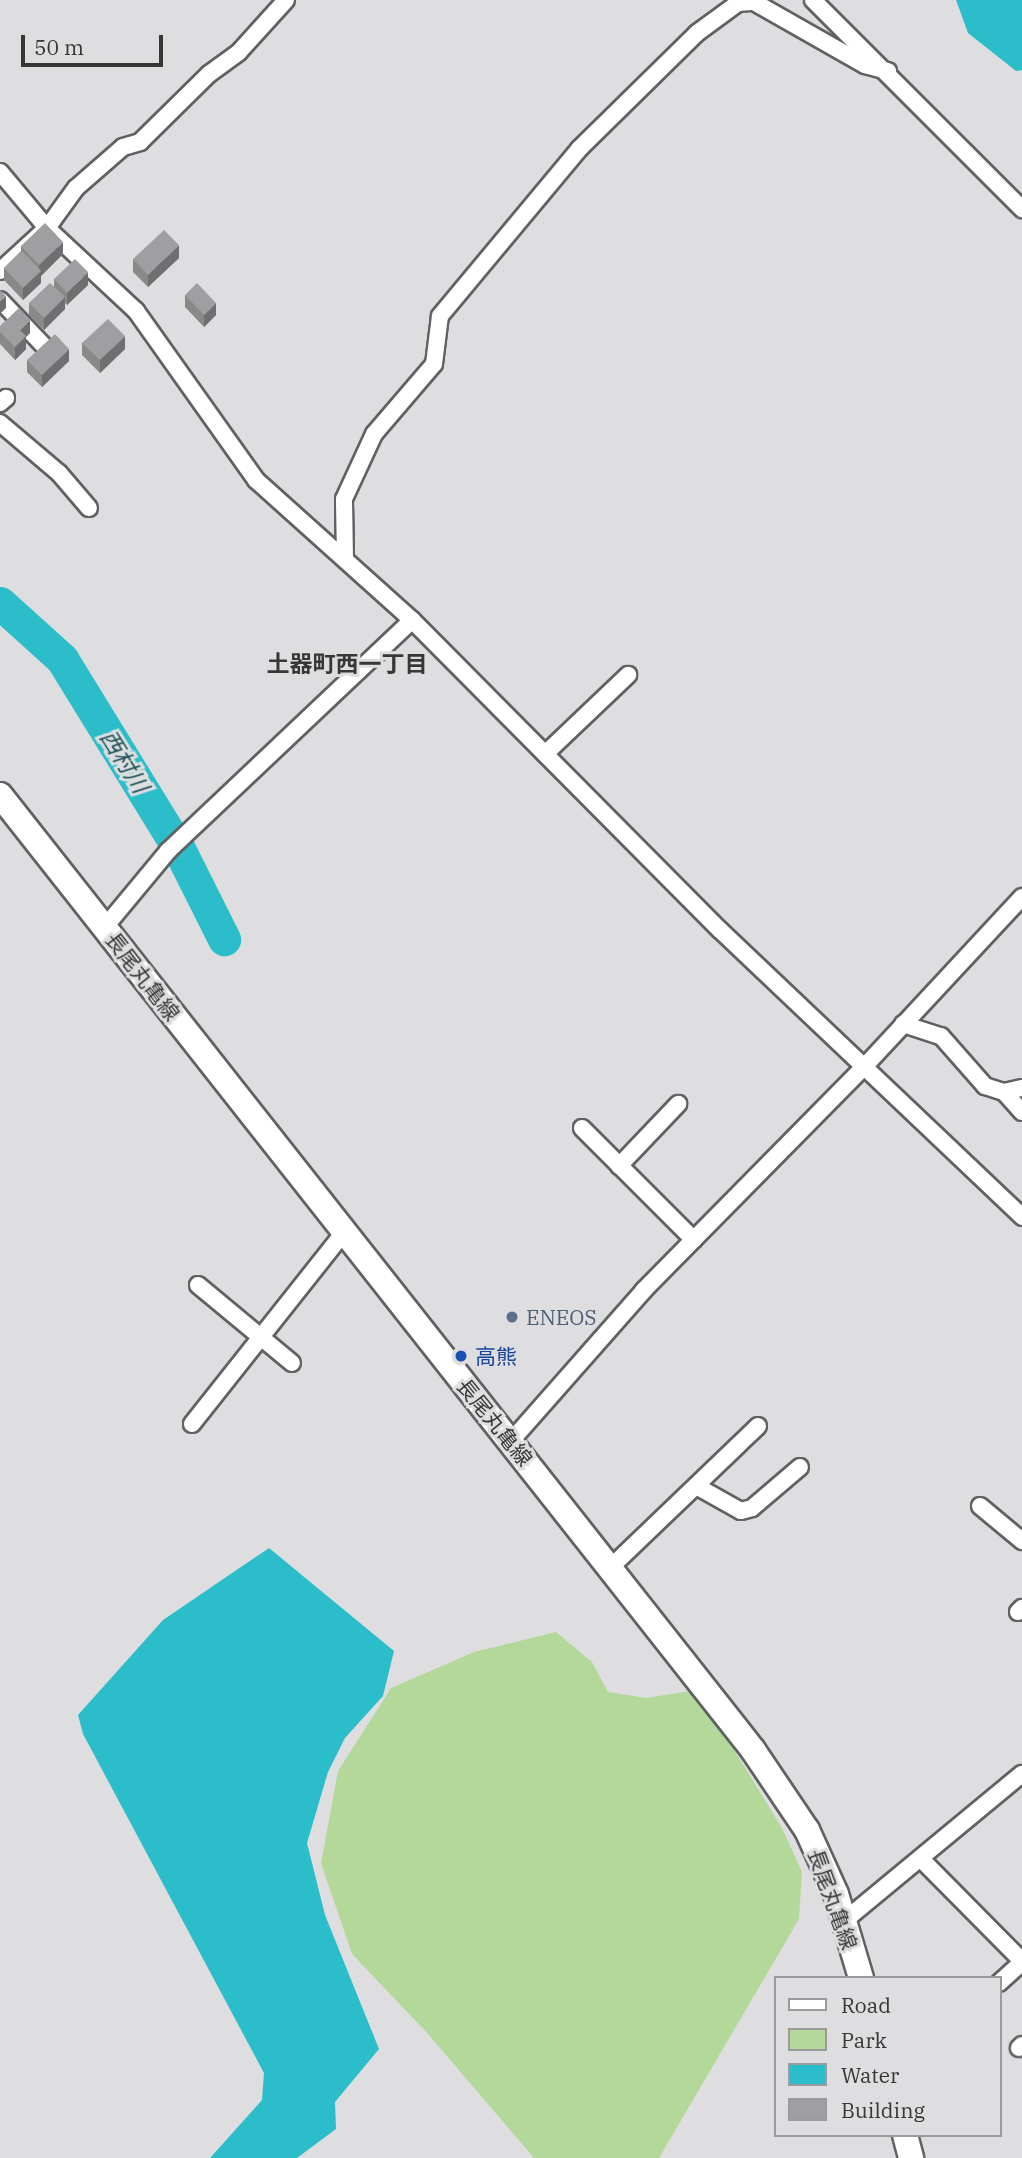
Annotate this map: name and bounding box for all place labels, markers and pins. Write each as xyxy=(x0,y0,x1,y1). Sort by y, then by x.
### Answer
place label: ENEOS xyxy=(526,1304,597,1330)
marker: ENEOS xyxy=(504,1309,520,1325)
place label: 高熊 xyxy=(475,1343,517,1369)
marker: 高熊 xyxy=(453,1348,469,1364)

